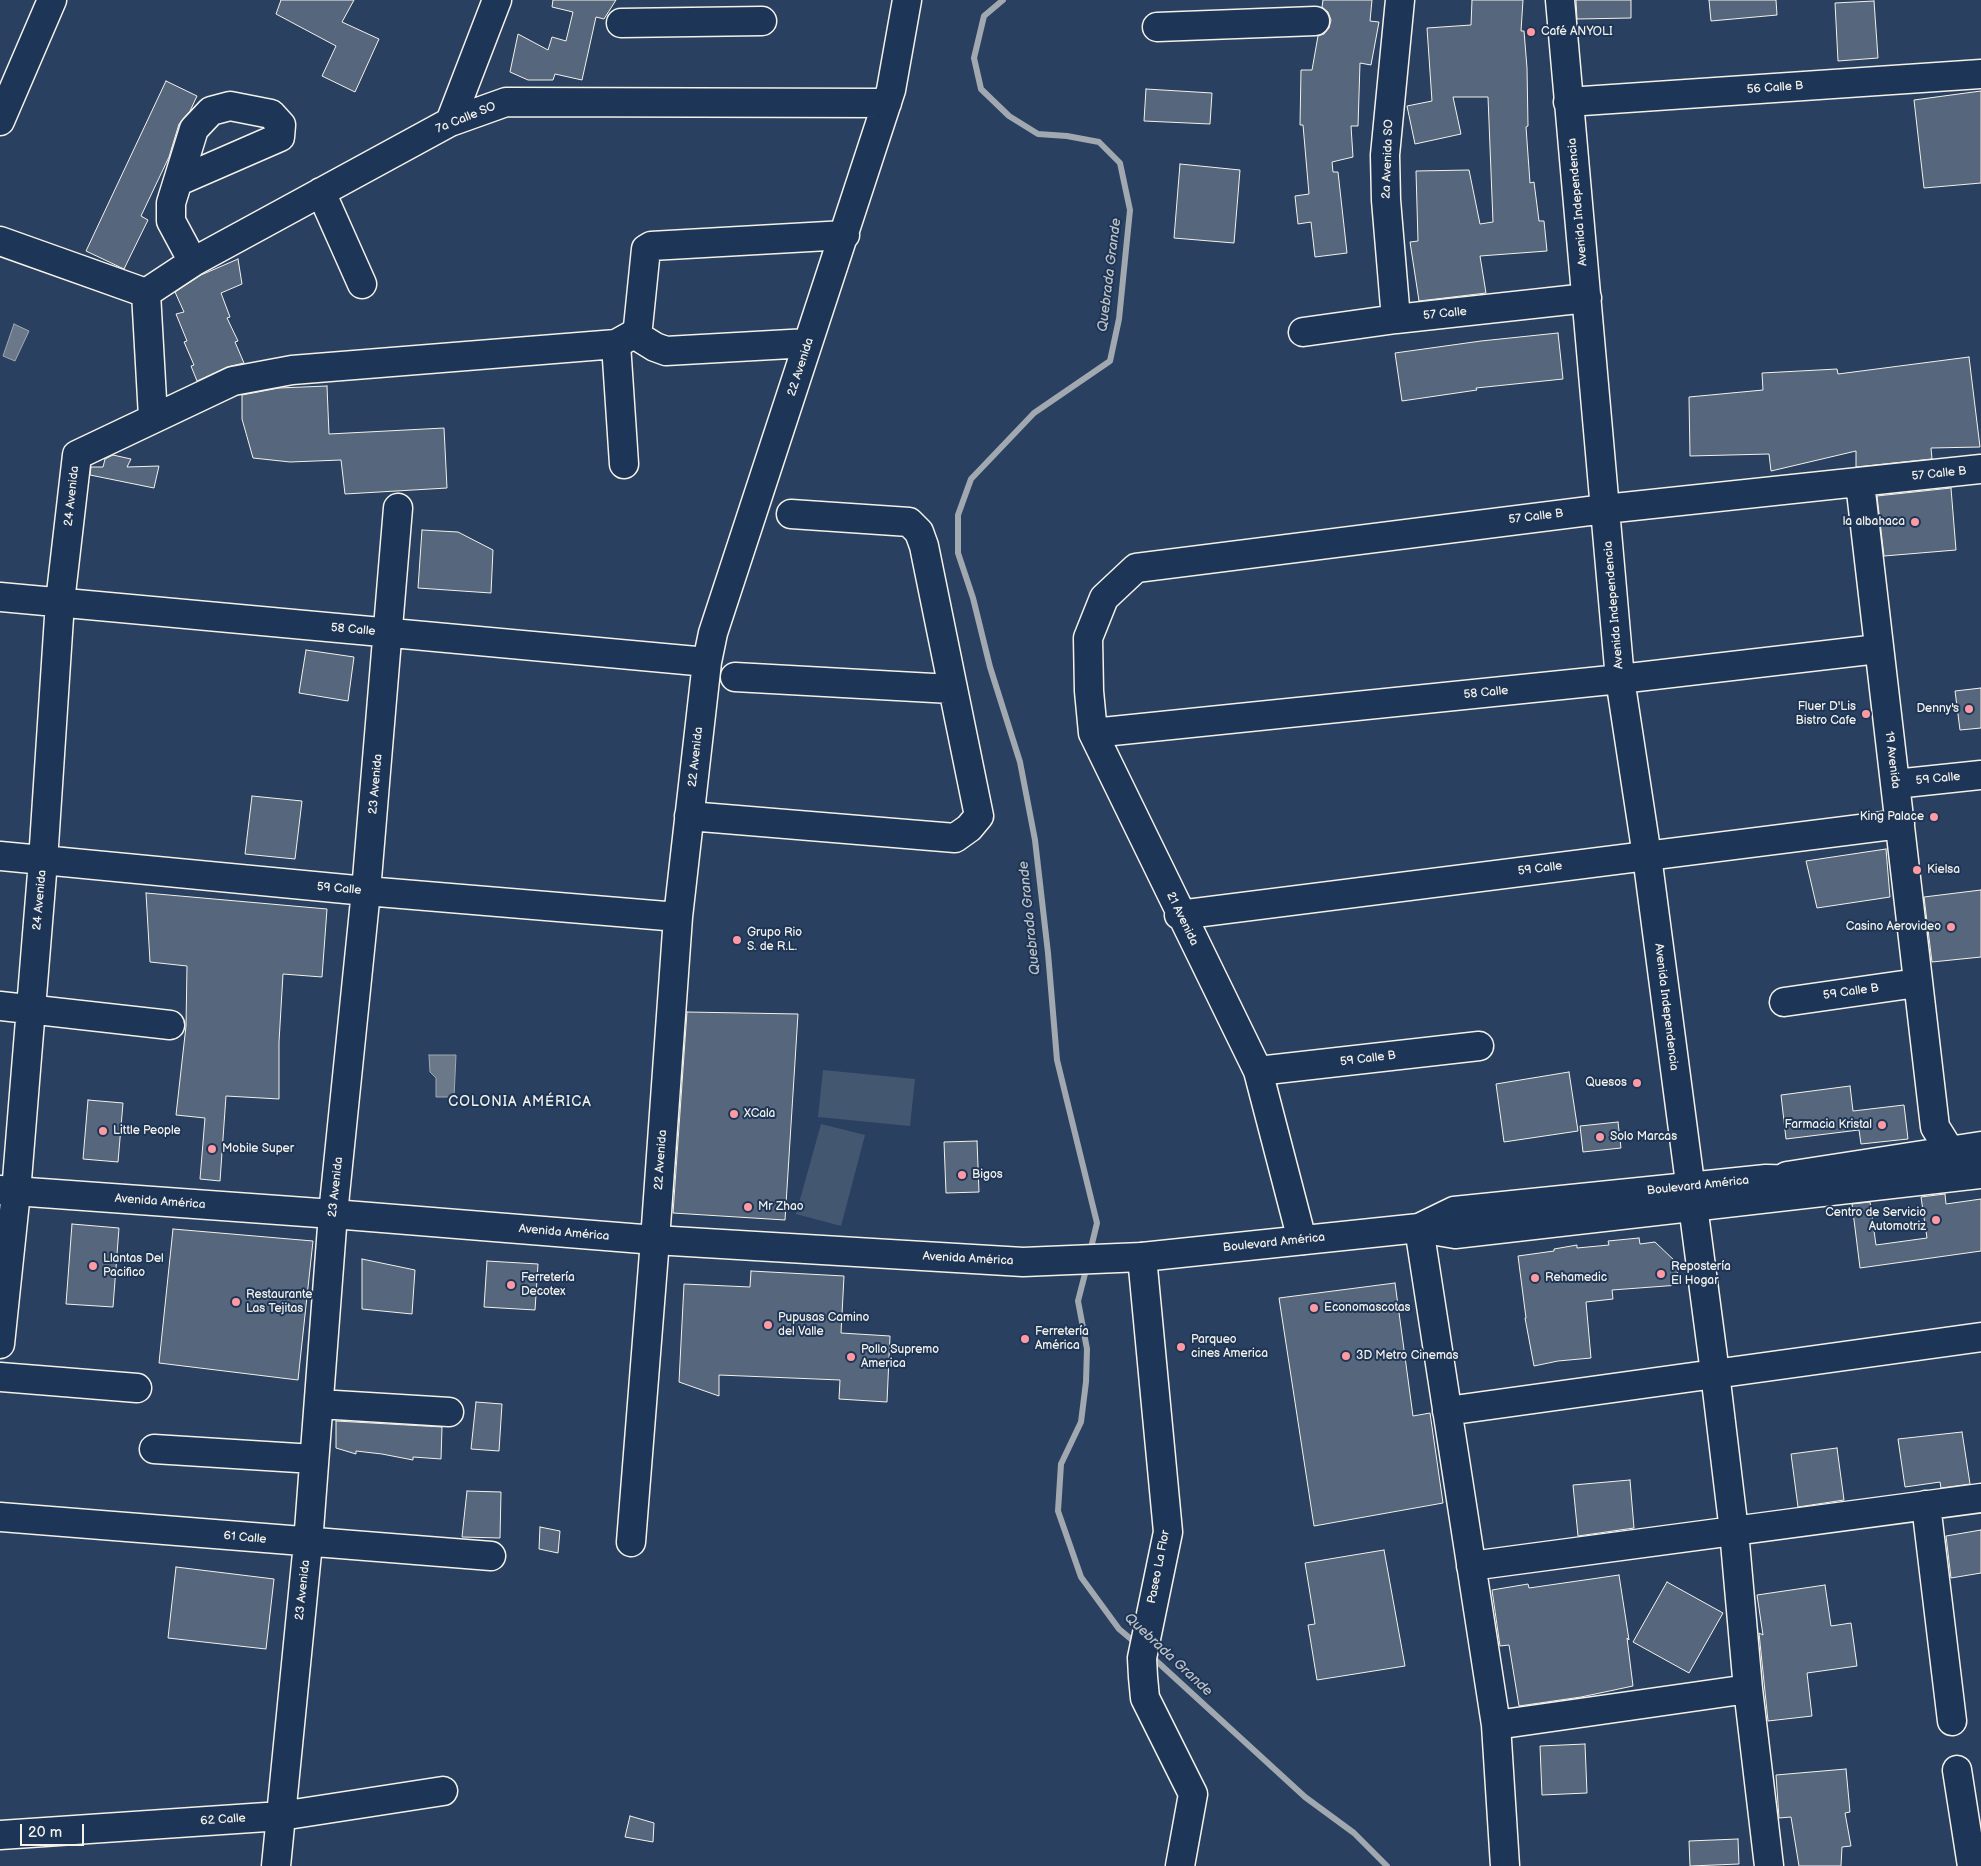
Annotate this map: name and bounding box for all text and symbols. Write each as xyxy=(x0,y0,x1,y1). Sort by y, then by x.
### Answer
place label: Café ANYOLI xyxy=(1541,25,1613,39)
marker: Café ANYOLI xyxy=(1525,26,1537,38)
street label: 56 Calle B xyxy=(1746,79,1804,97)
street label: 7a Calle SO xyxy=(434,99,498,137)
street label: 2a Avenida SO xyxy=(1379,119,1397,199)
street label: Avenida Independencia xyxy=(1565,137,1591,267)
water label: Quebrada Grande xyxy=(1095,217,1125,333)
street label: 57 Calle xyxy=(1423,305,1467,323)
street label: 22 Avenida xyxy=(785,336,817,398)
street label: 57 Calle B xyxy=(1911,464,1967,484)
street label: 24 Avenida xyxy=(62,465,82,527)
street label: 57 Calle B xyxy=(1508,506,1564,528)
place label: la albahaca xyxy=(1843,515,1905,529)
marker: la albahaca xyxy=(1909,516,1921,528)
street label: Avenida Independencia xyxy=(1601,540,1627,670)
street label: 58 Calle xyxy=(330,621,376,639)
street label: 58 Calle xyxy=(1463,683,1509,703)
place label: Fluer D'Lis Bistro Cafe xyxy=(1796,700,1856,728)
place label: Denny's xyxy=(1917,702,1959,716)
marker: Denny's xyxy=(1963,703,1975,715)
marker: Fluer D'Lis Bistro Cafe xyxy=(1860,708,1872,720)
street label: 22 Avenida xyxy=(686,726,706,788)
street label: 19 Avenida xyxy=(1881,730,1903,790)
street label: 23 Avenida xyxy=(366,753,386,815)
street label: 59 Calle xyxy=(1915,770,1961,788)
place label: King Palace xyxy=(1860,810,1924,824)
marker: King Palace xyxy=(1928,811,1940,823)
street label: 59 Calle xyxy=(1517,859,1563,879)
water label: Quebrada Grande xyxy=(1016,860,1044,976)
place label: Kielsa xyxy=(1927,863,1960,877)
marker: Kielsa xyxy=(1911,864,1923,876)
street label: 24 Avenida xyxy=(30,869,50,931)
street label: 59 Calle xyxy=(316,880,362,898)
street label: 21 Avenida xyxy=(1163,890,1201,948)
place label: Casino Aerovideo xyxy=(1846,920,1941,934)
marker: Casino Aerovideo xyxy=(1945,921,1957,933)
place label: Grupo Rio S. de R.L. xyxy=(747,926,802,954)
marker: Grupo Rio S. de R.L. xyxy=(731,934,743,946)
street label: Avenida Independencia xyxy=(1651,942,1681,1072)
street label: 59 Calle B xyxy=(1822,981,1880,1003)
street label: 59 Calle B xyxy=(1339,1048,1397,1070)
place label: Quesos xyxy=(1585,1076,1627,1090)
marker: Quesos xyxy=(1631,1077,1643,1089)
district label: COLONIA AMÉRICA xyxy=(446,1094,594,1110)
place label: XCala xyxy=(744,1107,775,1121)
marker: XCala xyxy=(728,1108,740,1120)
place label: Farmacia Kristal xyxy=(1785,1118,1872,1132)
marker: Farmacia Kristal xyxy=(1876,1119,1888,1131)
place label: Little People xyxy=(113,1124,181,1138)
marker: Little People xyxy=(97,1125,109,1137)
street label: 22 Avenida xyxy=(652,1129,670,1191)
place label: Solo Marcas xyxy=(1610,1130,1677,1144)
marker: Solo Marcas xyxy=(1594,1131,1606,1143)
place label: Mobile Super xyxy=(222,1142,294,1156)
marker: Mobile Super xyxy=(206,1143,218,1155)
street label: 23 Avenida xyxy=(326,1156,346,1218)
place label: Bigos xyxy=(972,1168,1003,1182)
marker: Bigos xyxy=(956,1169,968,1181)
street label: Boulevard América xyxy=(1646,1173,1750,1199)
street label: Avenida América xyxy=(114,1192,206,1212)
place label: Mr Zhao xyxy=(758,1200,804,1214)
marker: Mr Zhao xyxy=(742,1201,754,1213)
place label: Centro de Servicio Automotriz xyxy=(1825,1206,1926,1234)
marker: Centro de Servicio Automotriz xyxy=(1930,1214,1942,1226)
street label: Avenida América xyxy=(518,1222,610,1244)
street label: Boulevard América xyxy=(1222,1230,1326,1256)
street label: Avenida América xyxy=(922,1249,1014,1269)
place label: Llantas Del Pacifico xyxy=(103,1252,164,1280)
marker: Llantas Del Pacifico xyxy=(87,1260,99,1272)
place label: Repostería El Hogar xyxy=(1671,1260,1731,1288)
marker: Repostería El Hogar xyxy=(1655,1268,1667,1280)
place label: Ferretería Decotex xyxy=(521,1271,575,1299)
place label: Rehamedic xyxy=(1545,1271,1607,1285)
marker: Rehamedic xyxy=(1529,1272,1541,1284)
marker: Ferretería Decotex xyxy=(505,1279,517,1291)
place label: Restaurante Las Tejitas xyxy=(246,1288,312,1316)
marker: Restaurante Las Tejitas xyxy=(230,1296,242,1308)
place label: Economascotas xyxy=(1324,1301,1410,1315)
marker: Economascotas xyxy=(1308,1302,1320,1314)
place label: Pupusas Camino del Valle xyxy=(778,1311,869,1339)
marker: Pupusas Camino del Valle xyxy=(762,1319,774,1331)
place label: Ferretería América xyxy=(1035,1325,1089,1353)
marker: Ferretería América xyxy=(1019,1333,1031,1345)
place label: Parqueo cines America xyxy=(1191,1333,1268,1361)
marker: Parqueo cines America xyxy=(1175,1341,1187,1353)
place label: Pollo Supremo America xyxy=(861,1343,939,1371)
place label: 3D Metro Cinemas xyxy=(1356,1349,1459,1363)
marker: 3D Metro Cinemas xyxy=(1340,1350,1352,1362)
marker: Pollo Supremo America xyxy=(845,1351,857,1363)
street label: 61 Calle xyxy=(223,1529,267,1547)
street label: Paseo La Flor xyxy=(1145,1529,1173,1605)
street label: 23 Avenida xyxy=(293,1559,313,1621)
water label: Quebrada Grande xyxy=(1120,1610,1216,1700)
street label: 62 Calle xyxy=(200,1811,246,1829)
scale bar xyxy=(22,1814,86,1846)
text: 20 m xyxy=(28,1823,62,1842)

